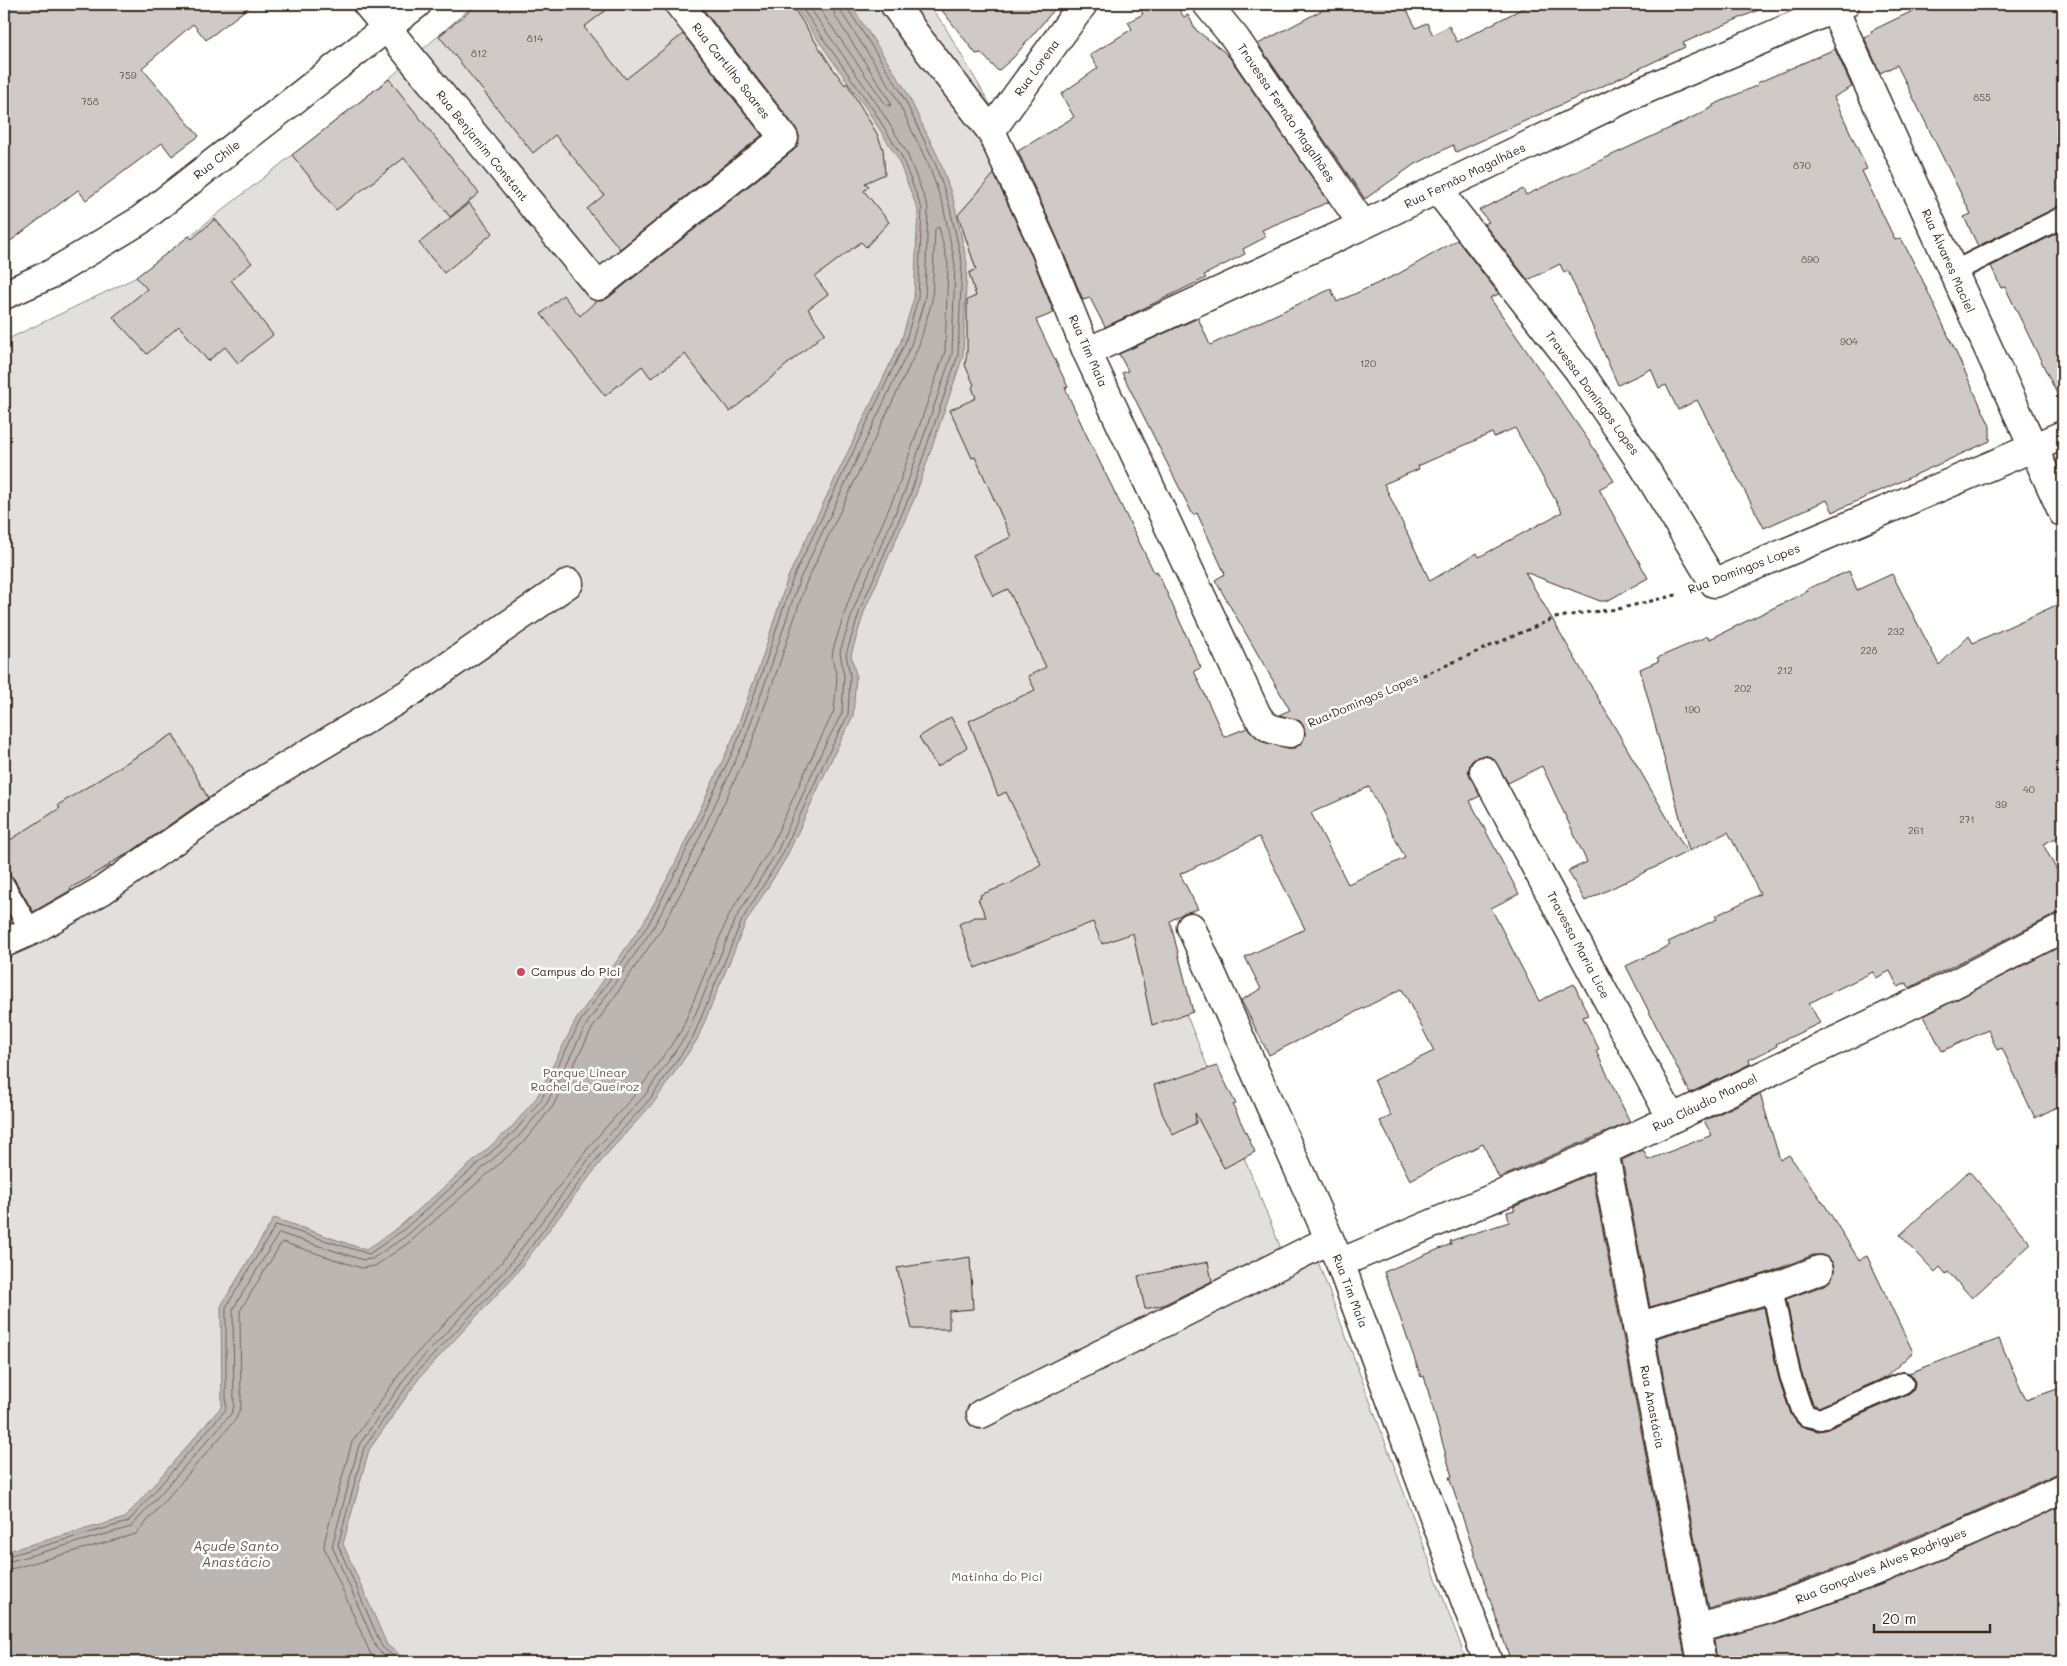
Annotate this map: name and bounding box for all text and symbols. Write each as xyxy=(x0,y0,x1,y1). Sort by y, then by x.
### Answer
street label: Rua Cartilho Soares xyxy=(689,19,775,122)
house number: 814 xyxy=(527,31,543,45)
street label: Rua Lorena xyxy=(1010,36,1062,99)
street label: Travessa Fernão Magalhães xyxy=(1234,40,1339,185)
house number: 812 xyxy=(471,46,487,60)
house number: 759 xyxy=(119,68,137,82)
street label: Rua Benjamim Constant xyxy=(433,87,532,204)
house number: 855 xyxy=(1973,90,1991,104)
house number: 758 xyxy=(81,94,99,108)
street label: Rua Chile xyxy=(190,136,243,182)
street label: Rua Fernão Magalhães xyxy=(1401,139,1528,211)
house number: 870 xyxy=(1793,158,1811,172)
street label: Rua Álvares Maciel xyxy=(1919,206,1979,315)
house number: 890 xyxy=(1801,252,1819,266)
street label: Rua Tim Maia xyxy=(1066,312,1112,389)
street label: Travessa Domingos Lopes xyxy=(1542,327,1643,458)
house number: 904 xyxy=(1840,334,1858,348)
house number: 120 xyxy=(1360,356,1376,370)
street label: Rua Domingos Lopes xyxy=(1685,539,1802,597)
house number: 232 xyxy=(1888,624,1905,638)
house number: 228 xyxy=(1860,643,1878,657)
house number: 212 xyxy=(1777,663,1793,677)
street label: Rua Domingos Lopes xyxy=(1305,669,1420,731)
house number: 202 xyxy=(1734,681,1752,695)
house number: 190 xyxy=(1684,702,1700,716)
house number: 40 xyxy=(2023,782,2035,796)
house number: 39 xyxy=(1995,797,2007,811)
house number: 271 xyxy=(1959,812,1975,826)
house number: 261 xyxy=(1908,823,1924,837)
street label: Travessa Maria Lice xyxy=(1544,888,1614,1001)
place label: Campus do Pici xyxy=(531,963,621,979)
marker: Campus do Pici xyxy=(515,966,527,978)
park label: Parque Linear Rachel de Queiroz xyxy=(531,1064,640,1094)
street label: Rua Cláudio Manoel xyxy=(1650,1070,1760,1134)
street label: Rua Tim Maia xyxy=(1330,1252,1372,1330)
street label: Rua Anastácia xyxy=(1637,1364,1669,1450)
street label: Rua Gonçalves Alves Rodrigues xyxy=(1793,1523,1969,1607)
water label: Açude Santo Anastácio xyxy=(193,1536,279,1571)
park label: Matinha do Pici xyxy=(951,1568,1043,1584)
scale bar xyxy=(1874,1601,1991,1633)
text: 20 m xyxy=(1882,1608,1916,1628)

